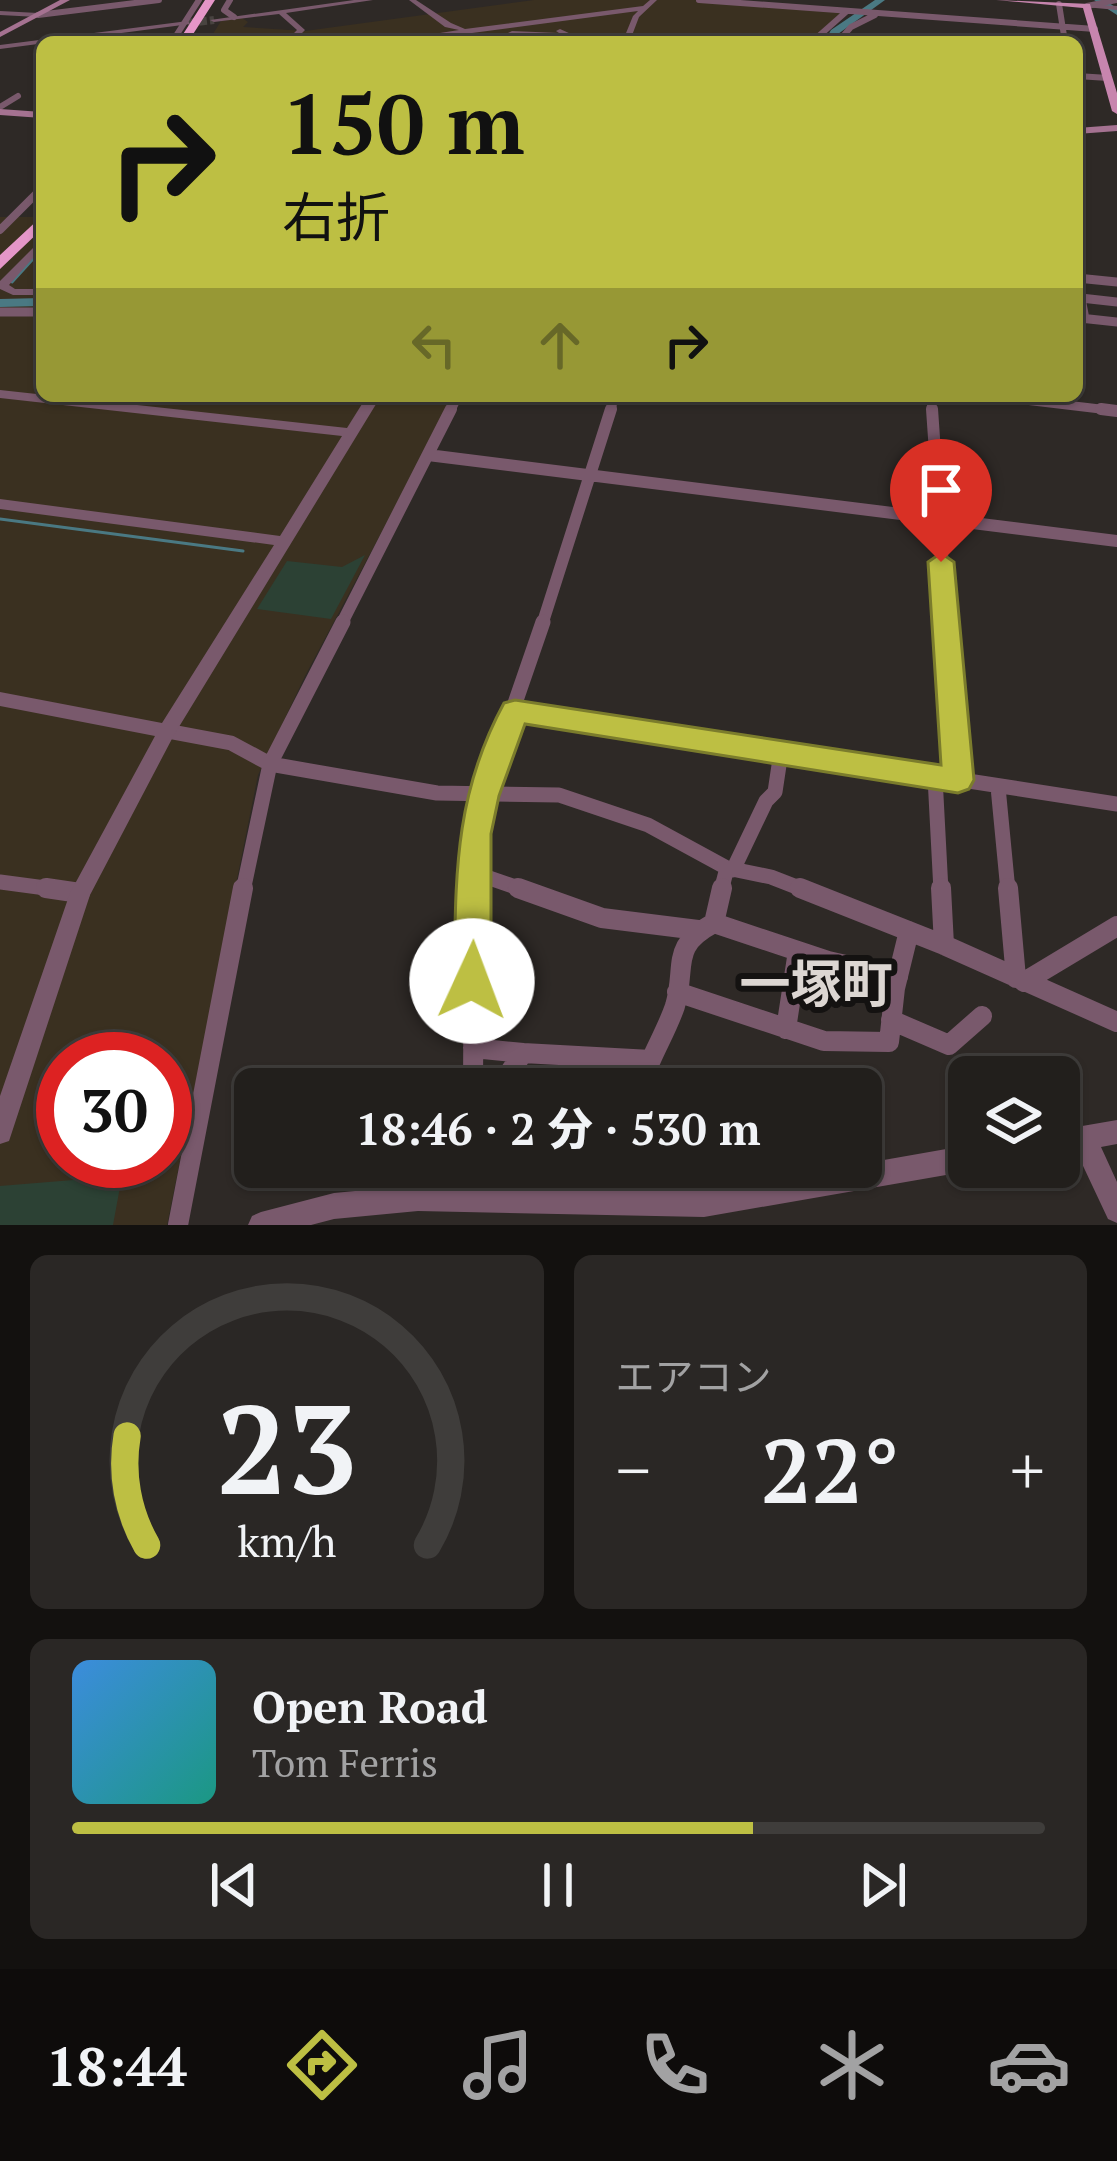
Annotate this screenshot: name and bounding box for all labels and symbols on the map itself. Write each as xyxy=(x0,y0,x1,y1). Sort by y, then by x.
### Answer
pin xyxy=(890,439,992,562)
position arrow xyxy=(409,918,535,1044)
district label: 一塚町 xyxy=(739,949,893,1017)
speed limit sign: 30 xyxy=(36,1032,192,1188)

